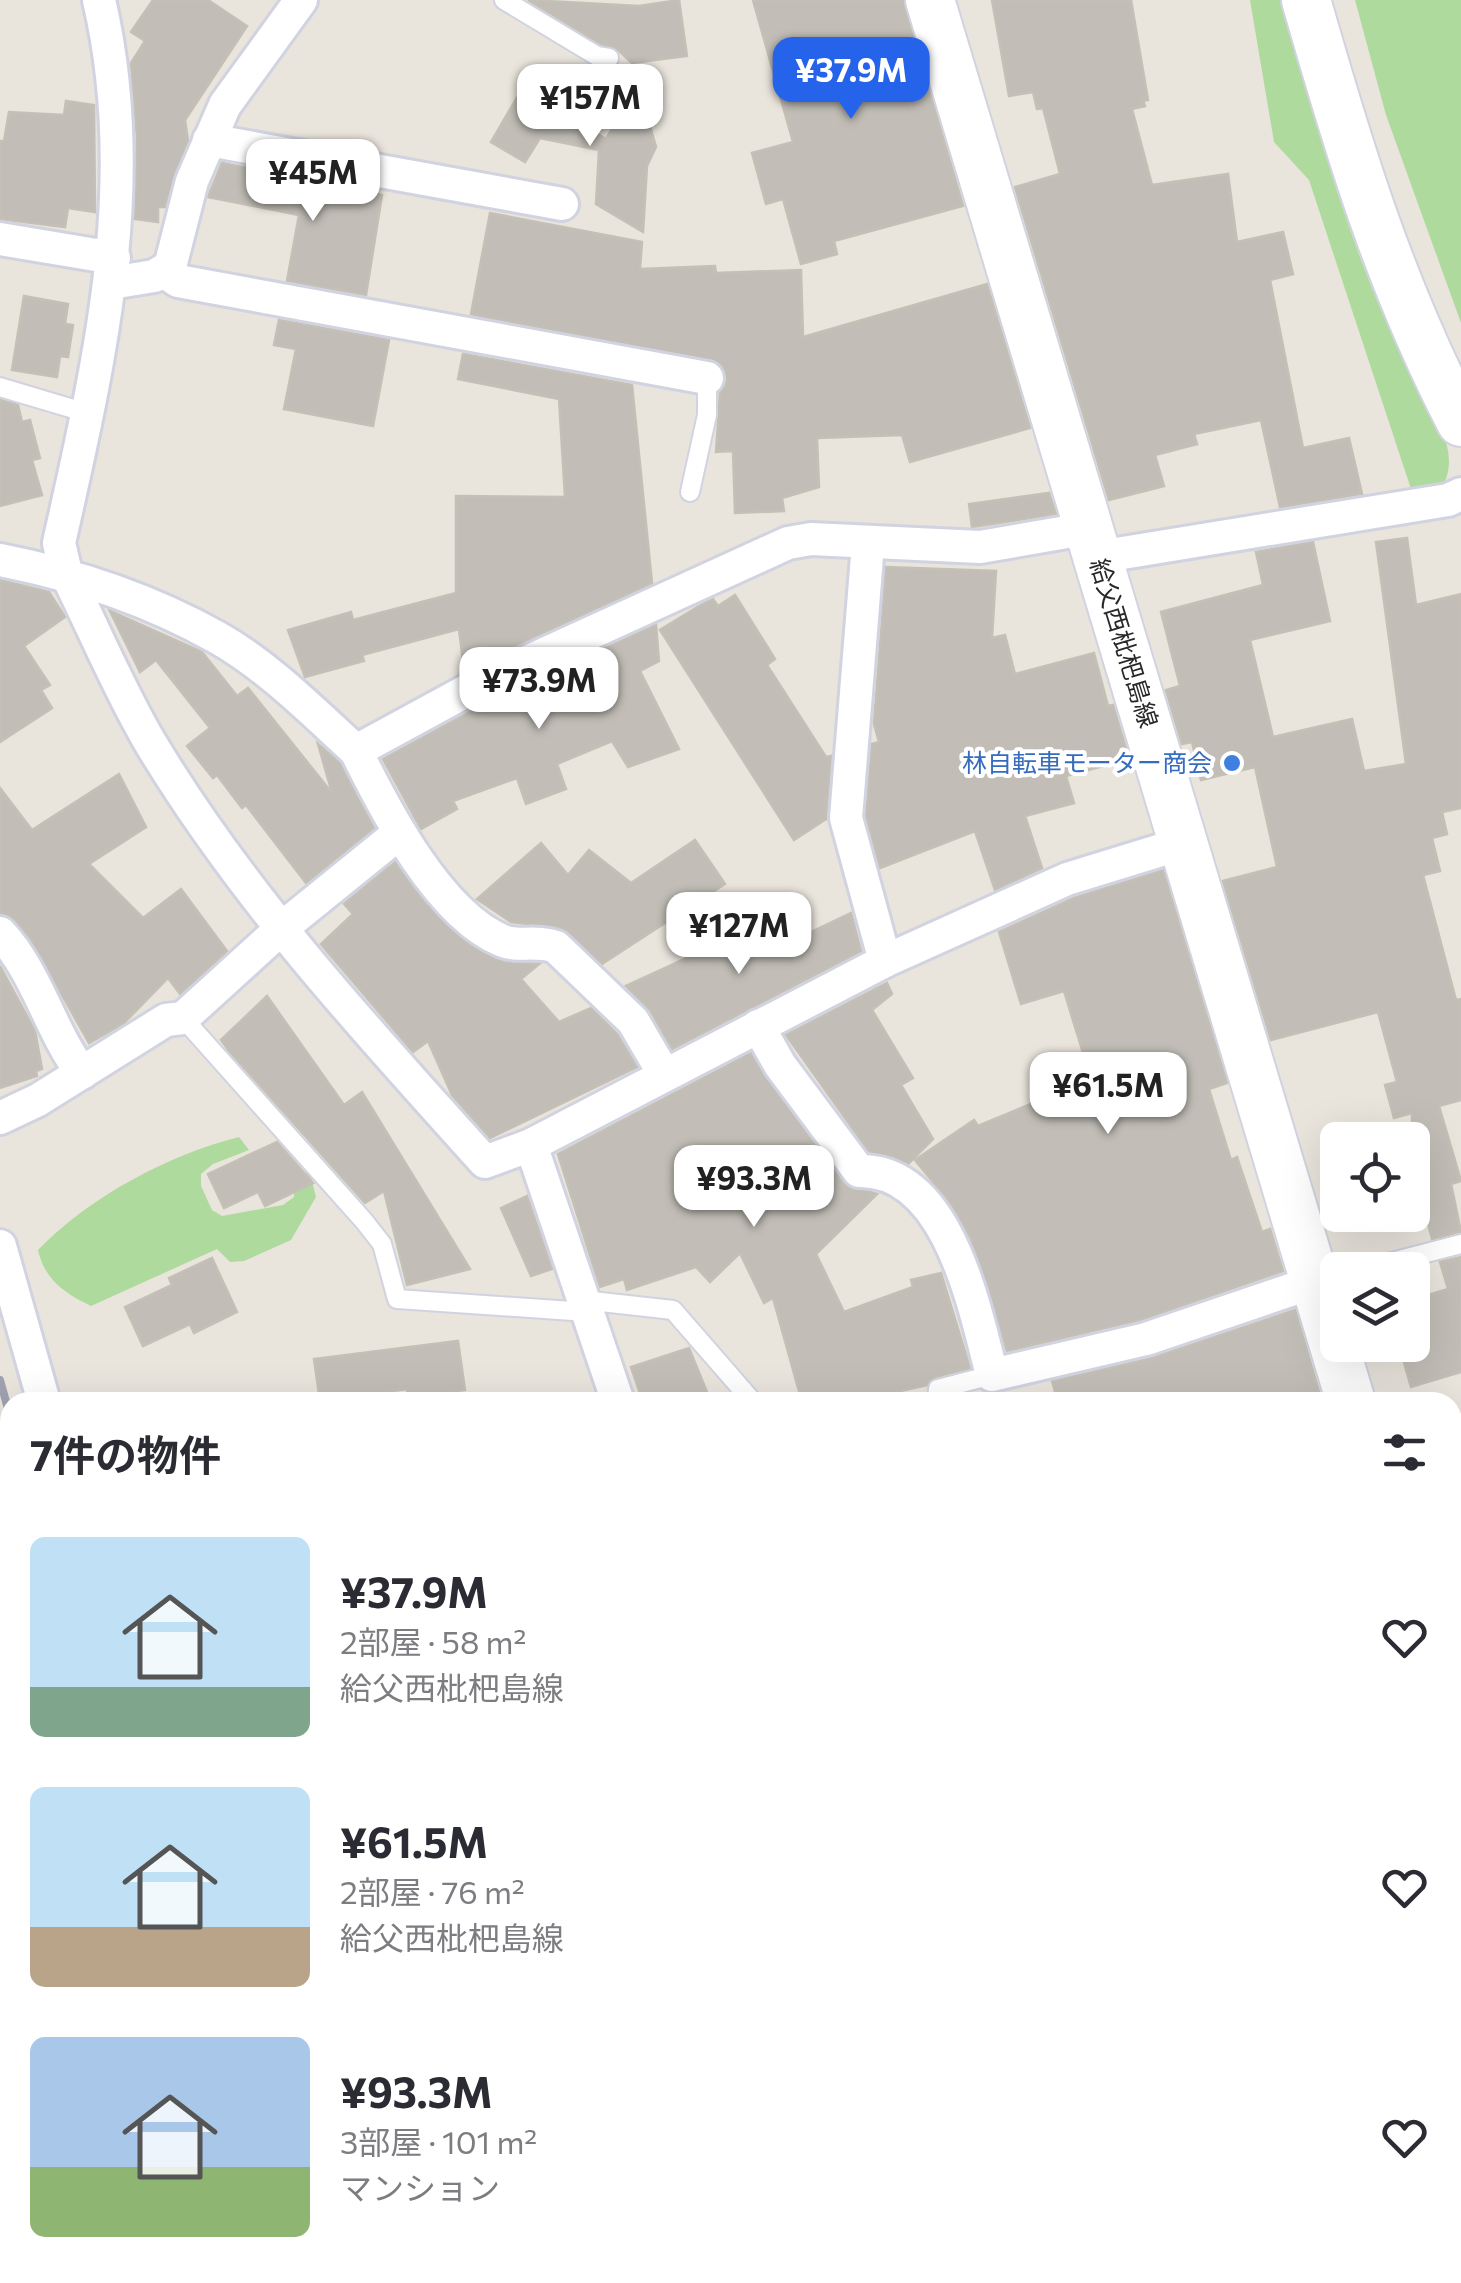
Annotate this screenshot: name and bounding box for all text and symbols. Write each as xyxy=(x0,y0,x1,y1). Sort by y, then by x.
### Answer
pin: ¥37.9M xyxy=(770,37,932,122)
text: ¥37.9M xyxy=(795,49,907,89)
pin: ¥157M xyxy=(520,64,660,149)
text: ¥157M xyxy=(539,76,641,116)
pin: ¥45M xyxy=(254,139,372,224)
text: ¥45M xyxy=(268,151,358,191)
street label: 給父西枇杷島線 xyxy=(1085,555,1165,731)
pin: ¥73.9M xyxy=(458,647,620,732)
text: ¥73.9M xyxy=(481,659,597,699)
place label: 林自転車モーター商会 xyxy=(962,747,1212,777)
marker: 林自転車モーター商会 xyxy=(1221,752,1243,774)
pin: ¥127M xyxy=(669,892,809,977)
text: ¥127M xyxy=(688,904,790,944)
pin: ¥61.5M xyxy=(1027,1052,1189,1137)
text: ¥61.5M xyxy=(1052,1064,1164,1104)
map controls xyxy=(1320,1122,1430,1362)
button: locate xyxy=(1320,1122,1430,1232)
pin: ¥93.3M xyxy=(673,1145,835,1230)
text: ¥93.3M xyxy=(696,1157,812,1197)
button: layers xyxy=(1320,1252,1430,1362)
icon: filters xyxy=(1377,1425,1432,1480)
text: 7件の物件 xyxy=(30,1428,221,1480)
text: ¥37.9M xyxy=(340,1565,488,1617)
icon: home xyxy=(110,1577,230,1697)
icon: heart xyxy=(1377,1610,1432,1665)
text: 2部屋 · 58 m² xyxy=(340,1621,526,1661)
text: 給父西枇杷島線 xyxy=(340,1667,564,1707)
text: ¥61.5M xyxy=(340,1815,488,1867)
icon: home xyxy=(110,1827,230,1947)
icon: heart xyxy=(1377,1860,1432,1915)
text: 2部屋 · 76 m² xyxy=(340,1871,525,1911)
text: 給父西枇杷島線 xyxy=(340,1917,564,1957)
text: ¥93.3M xyxy=(340,2065,492,2117)
icon: home xyxy=(110,2077,230,2197)
icon: heart xyxy=(1377,2110,1432,2165)
text: 3部屋 · 101 m² xyxy=(340,2121,537,2161)
text: マンション xyxy=(340,2167,500,2207)

